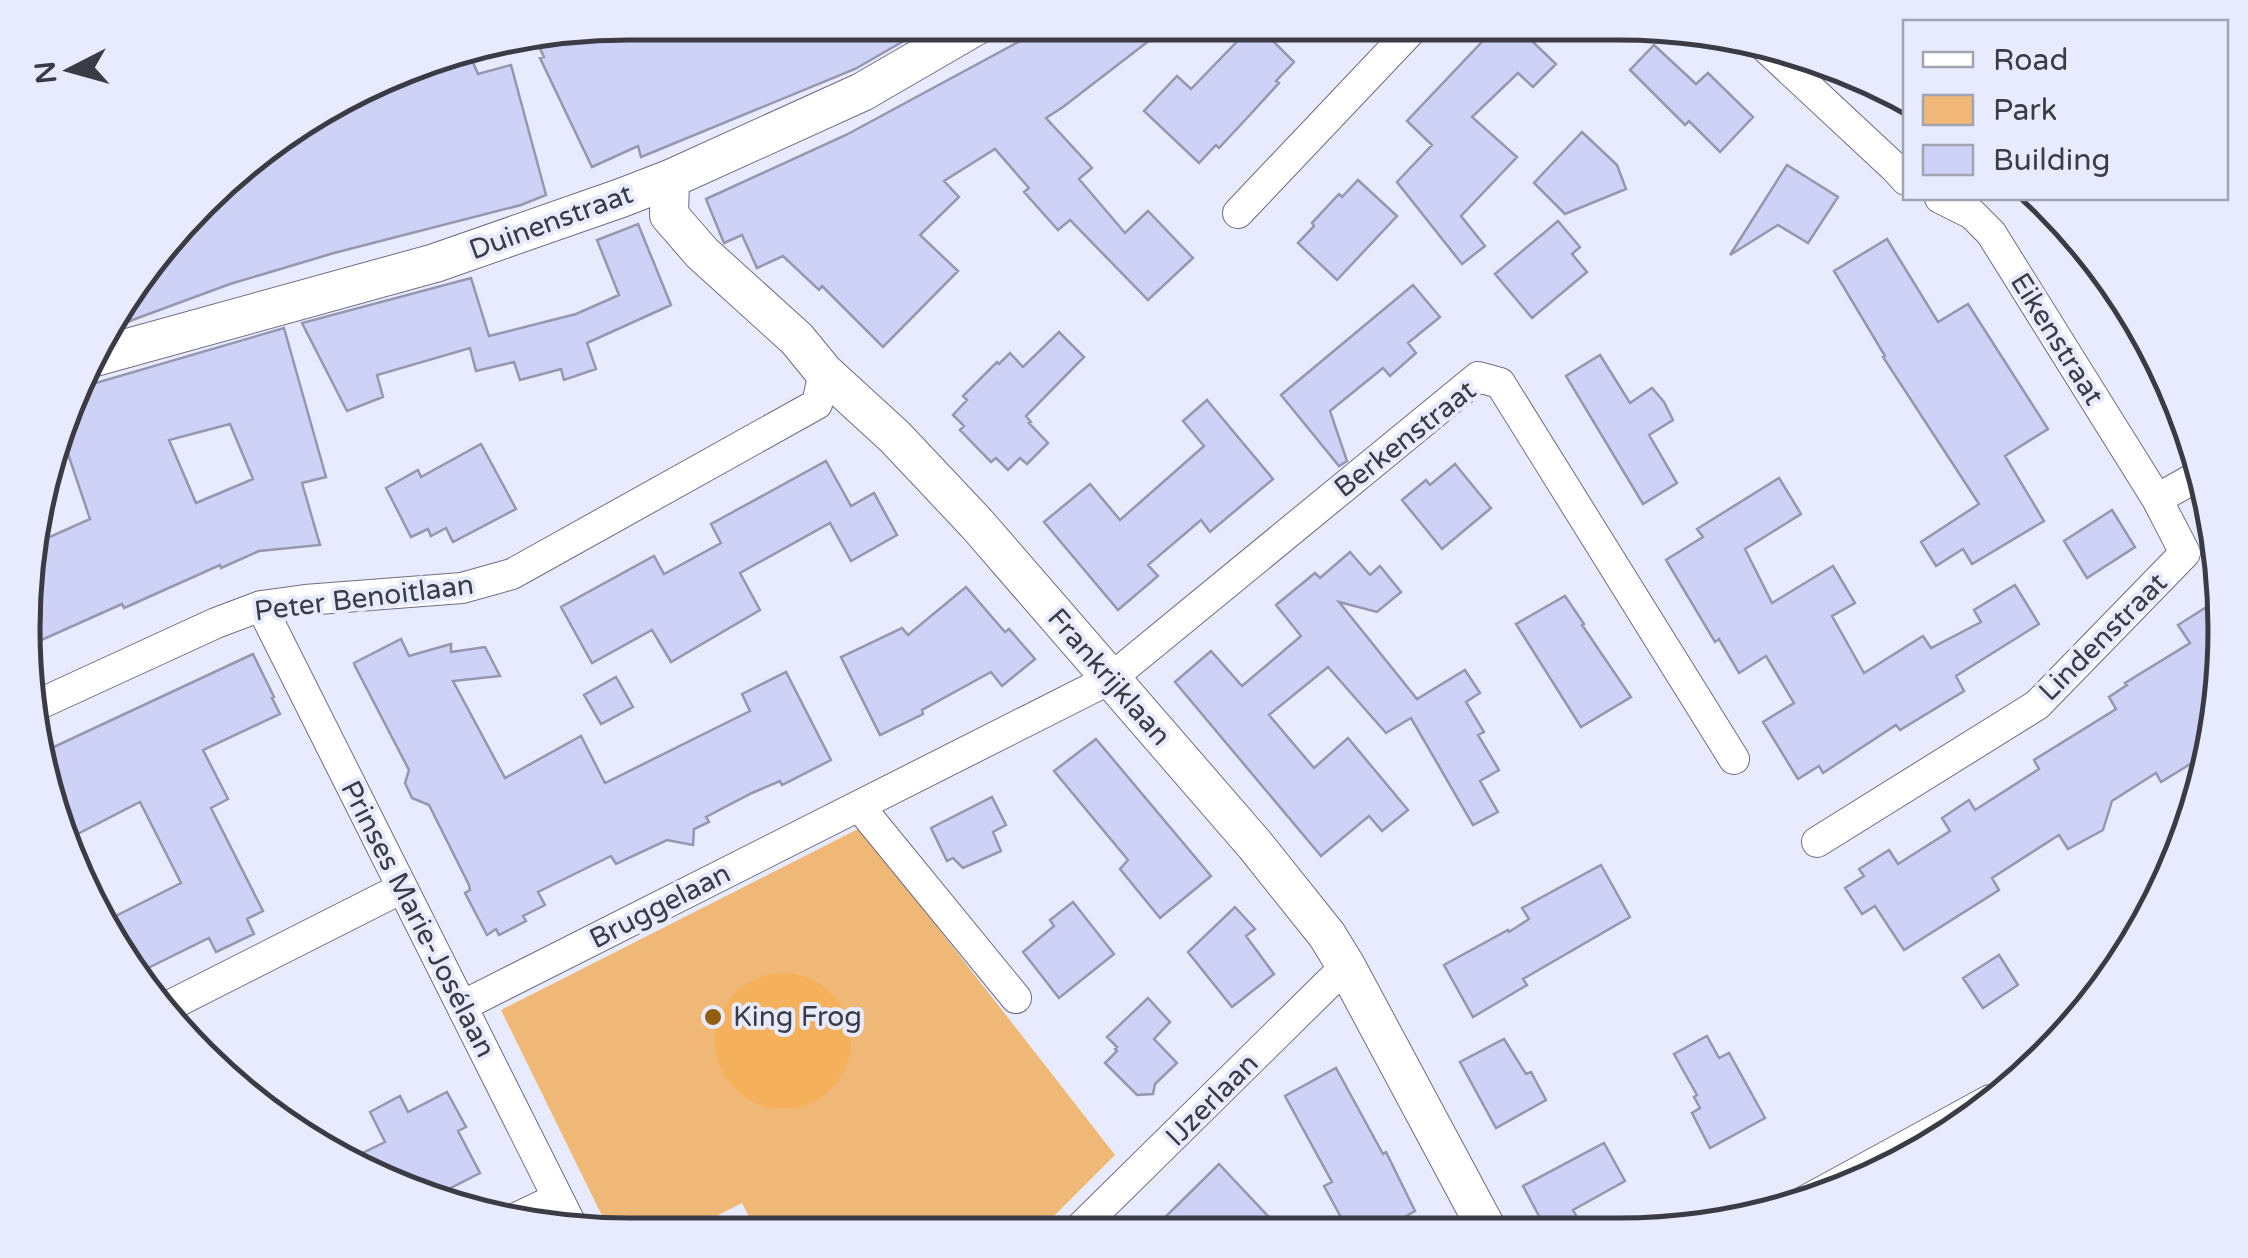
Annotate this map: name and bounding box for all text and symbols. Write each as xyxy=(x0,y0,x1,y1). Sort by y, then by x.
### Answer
north arrow xyxy=(20,20,120,120)
legend xyxy=(1903,20,2228,200)
text: Road xyxy=(1993,42,2068,79)
text: N xyxy=(28,60,64,85)
text: Park xyxy=(1993,92,2057,129)
text: Building xyxy=(1993,142,2110,179)
street label: Duinenstraat xyxy=(465,177,638,267)
street label: Eikenstraat xyxy=(2003,267,2111,412)
street label: Berkenstraat xyxy=(1327,373,1483,505)
street label: Lindenstraat xyxy=(2032,566,2174,708)
street label: Peter Benoitlaan xyxy=(252,568,476,628)
street label: Frankrijklaan xyxy=(1040,601,1178,753)
street label: Prinses Marie-Josélaan xyxy=(333,775,503,1063)
street label: Bruggelaan xyxy=(584,856,736,956)
place label: King Frog xyxy=(733,1000,862,1034)
marker: King Frog xyxy=(702,1006,724,1028)
street label: IJzerlaan xyxy=(1159,1047,1265,1153)

